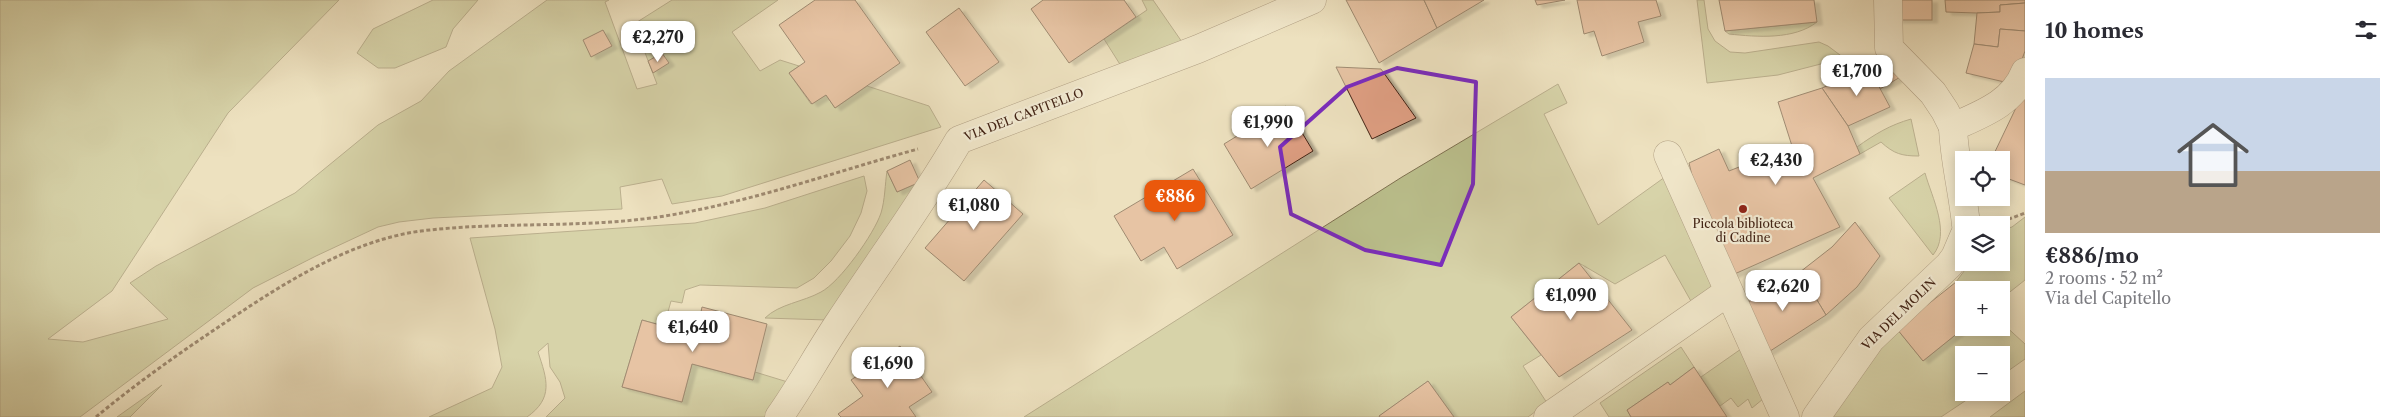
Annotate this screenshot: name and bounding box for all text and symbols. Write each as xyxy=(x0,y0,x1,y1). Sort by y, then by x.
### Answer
icon: filters xyxy=(2352,16,2380,44)
text: 10 homes xyxy=(2045,18,2144,43)
pin: €2,270 xyxy=(617,20,699,63)
text: €2,270 xyxy=(632,27,684,47)
pin: €1,700 xyxy=(1816,54,1898,97)
text: €1,700 xyxy=(1832,61,1882,81)
street label: VIA DEL CAPITELLO xyxy=(961,85,1086,145)
pin: €1,990 xyxy=(1227,106,1309,148)
icon: home xyxy=(2168,110,2258,200)
text: €1,990 xyxy=(1243,112,1293,132)
pin: €2,430 xyxy=(1735,144,1817,186)
text: €2,430 xyxy=(1750,150,1802,170)
map controls xyxy=(1955,151,2010,401)
button: locate xyxy=(1955,151,2010,206)
pin: €886 xyxy=(1145,180,1205,222)
text: €886 xyxy=(1155,186,1195,206)
pin: €1,080 xyxy=(933,188,1015,231)
text: €1,080 xyxy=(948,195,1000,215)
marker: Piccola biblioteca di Cadine xyxy=(1737,203,1749,215)
place label: Piccola biblioteca di Cadine xyxy=(1693,216,1794,245)
button: layers xyxy=(1955,216,2010,271)
text: €886/mo xyxy=(2045,243,2139,268)
text: 2 rooms · 52 m² xyxy=(2045,268,2163,288)
pin: €2,620 xyxy=(1742,270,1824,312)
street label: VIA DEL MOLIN xyxy=(1858,274,1939,354)
text: €2,620 xyxy=(1756,276,1810,296)
pin: €1,090 xyxy=(1530,278,1612,321)
button: + xyxy=(1955,281,2010,336)
text: €1,090 xyxy=(1545,285,1597,305)
text: Via del Capitello xyxy=(2045,288,2171,308)
pin: €1,640 xyxy=(652,310,734,353)
text: €1,640 xyxy=(668,317,719,337)
pin: €1,690 xyxy=(847,346,929,389)
button: − xyxy=(1955,346,2010,401)
text: €1,690 xyxy=(862,353,914,373)

